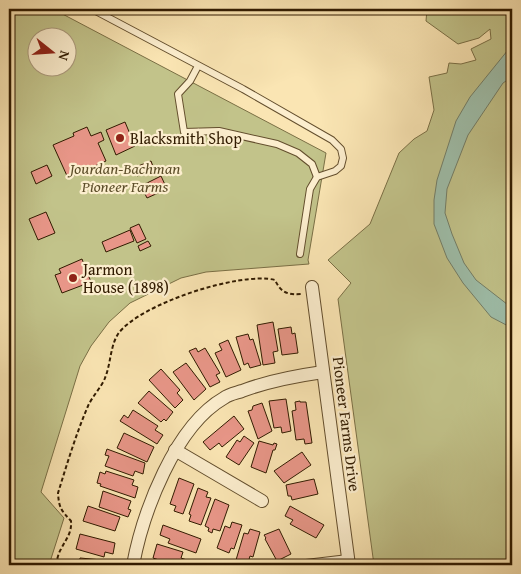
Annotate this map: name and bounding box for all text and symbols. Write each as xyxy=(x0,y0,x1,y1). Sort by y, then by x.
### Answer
north arrow xyxy=(28,28,78,78)
text: N xyxy=(53,48,75,64)
place label: Blacksmith Shop xyxy=(130,126,242,150)
marker: Blacksmith Shop xyxy=(114,132,126,144)
park label: Jourdan-Bachman Pioneer Farms xyxy=(67,156,180,198)
place label: Jarmon House (1898) xyxy=(81,257,169,299)
marker: Jarmon House (1898) xyxy=(67,272,79,284)
street label: Pioneer Farms Drive xyxy=(327,355,367,493)

